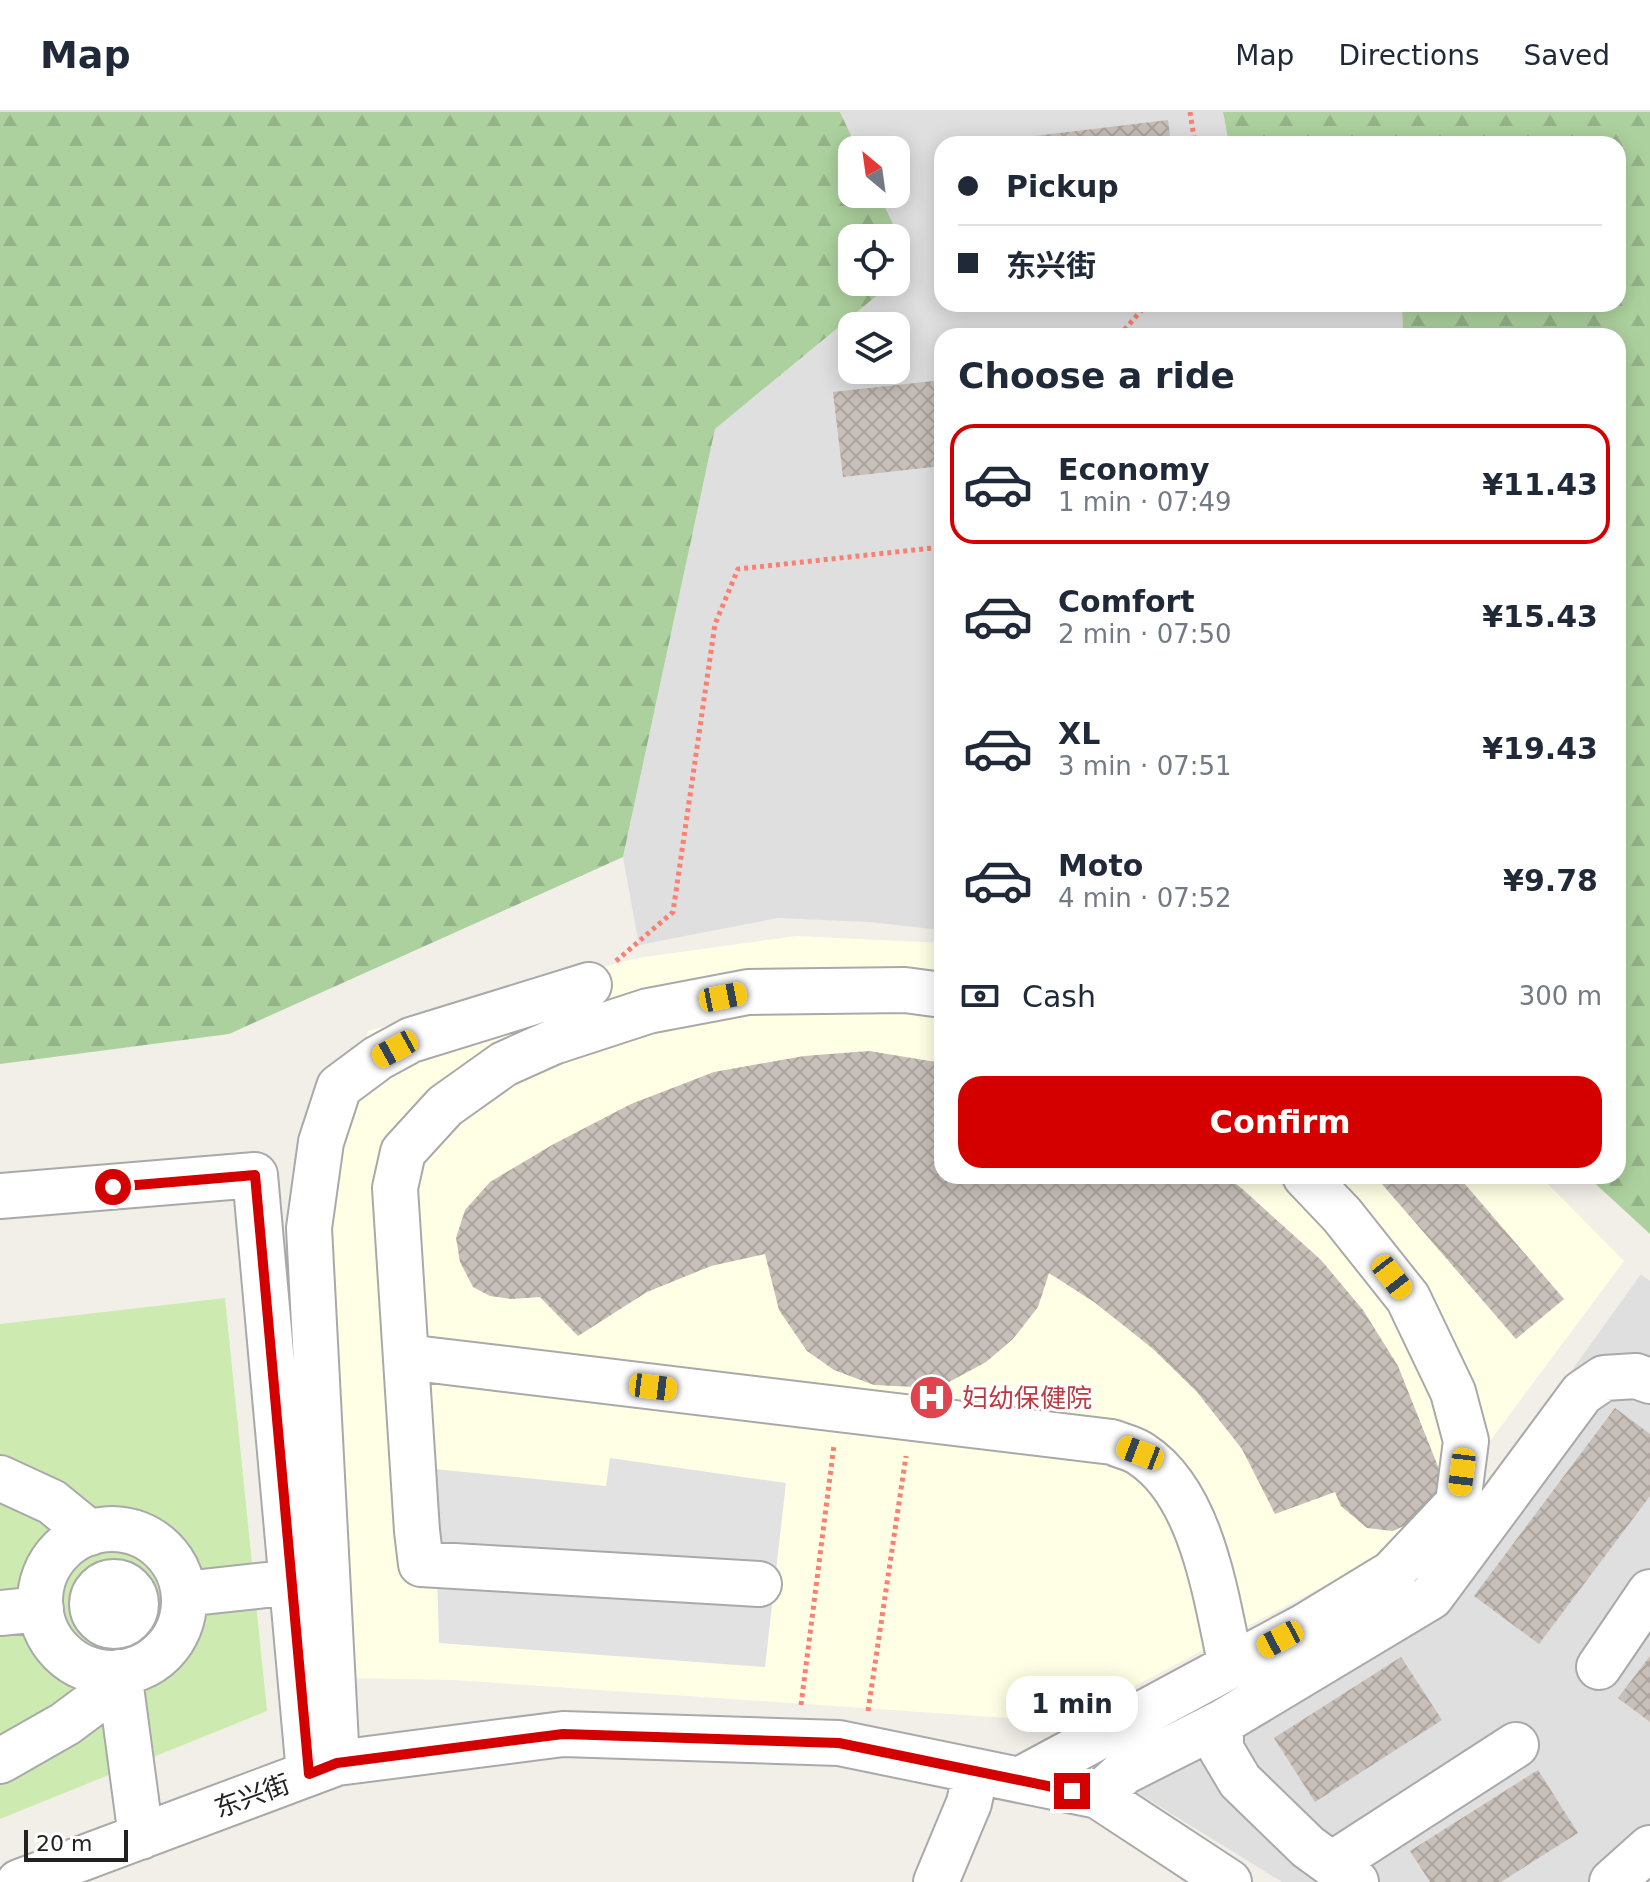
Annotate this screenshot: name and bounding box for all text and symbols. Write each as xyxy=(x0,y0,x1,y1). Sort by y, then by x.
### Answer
text: Map xyxy=(40,33,131,77)
text: Map xyxy=(1235,39,1294,72)
text: Directions xyxy=(1338,39,1479,72)
text: Saved xyxy=(1523,39,1610,72)
north arrow xyxy=(838,136,910,208)
map controls xyxy=(838,136,910,384)
text: Pickup xyxy=(1006,169,1119,204)
button: locate xyxy=(838,224,910,296)
text: 东兴街 xyxy=(1006,248,1096,283)
button: layers xyxy=(838,312,910,384)
text: Choose a ride xyxy=(958,355,1235,396)
icon: car xyxy=(962,448,1034,520)
text: Economy xyxy=(1058,452,1210,487)
text: ¥11.43 xyxy=(1482,467,1598,502)
text: 1 min · 07:49 xyxy=(1058,487,1232,517)
icon: car xyxy=(962,580,1034,652)
text: Comfort xyxy=(1058,584,1195,619)
text: ¥15.43 xyxy=(1482,599,1598,634)
text: 2 min · 07:50 xyxy=(1058,619,1232,649)
icon: car xyxy=(962,712,1034,784)
text: XL xyxy=(1058,716,1100,751)
text: ¥19.43 xyxy=(1482,731,1598,766)
text: 3 min · 07:51 xyxy=(1058,751,1232,781)
icon: car xyxy=(962,844,1034,916)
text: Moto xyxy=(1058,848,1143,883)
text: ¥9.78 xyxy=(1503,863,1598,898)
text: 4 min · 07:52 xyxy=(1058,883,1232,913)
icon: cash xyxy=(958,974,1002,1018)
text: Cash xyxy=(1022,979,1096,1014)
car xyxy=(697,981,749,1013)
text: 300 m xyxy=(1519,981,1602,1011)
car xyxy=(368,1027,422,1071)
button: Confirm xyxy=(958,1076,1602,1168)
route start xyxy=(95,1169,131,1205)
car xyxy=(1368,1251,1416,1303)
car xyxy=(628,1372,678,1402)
hospital icon: 妇幼保健院 xyxy=(907,1374,955,1422)
place label: 妇幼保健院 xyxy=(962,1383,1092,1413)
car xyxy=(1113,1433,1167,1473)
car xyxy=(1447,1447,1477,1497)
car xyxy=(1253,1617,1307,1661)
callout: 1 min xyxy=(1006,1675,1138,1731)
text: 1 min xyxy=(1031,1689,1113,1719)
street label: 东兴街 xyxy=(210,1769,294,1823)
route end xyxy=(1054,1773,1090,1809)
scale bar xyxy=(24,1826,128,1862)
text: 20 m xyxy=(36,1831,92,1856)

